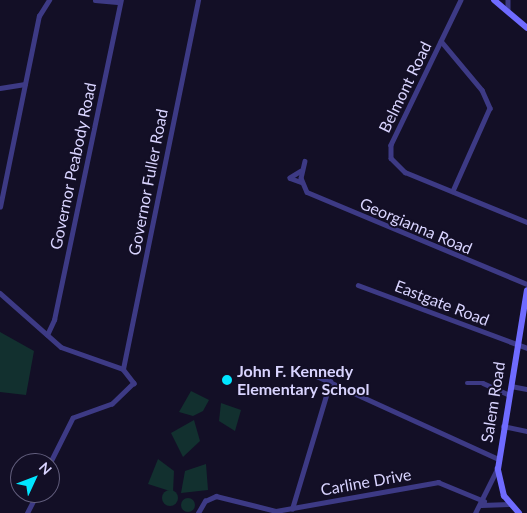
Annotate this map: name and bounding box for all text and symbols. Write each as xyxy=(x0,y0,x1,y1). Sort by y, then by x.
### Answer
street label: Belmont Road xyxy=(375,38,435,136)
street label: Governor Peabody Road xyxy=(46,80,100,252)
street label: Governor Fuller Road xyxy=(124,107,172,257)
street label: Georgianna Road xyxy=(357,194,475,258)
street label: Eastgate Road xyxy=(392,276,492,330)
street label: Salem Road xyxy=(477,360,509,444)
place label: John F. Kennedy Elementary School xyxy=(237,361,370,399)
marker: John F. Kennedy Elementary School xyxy=(221,374,233,386)
north arrow xyxy=(10,453,60,503)
text: N xyxy=(36,458,55,478)
street label: Carline Drive xyxy=(319,465,413,499)

